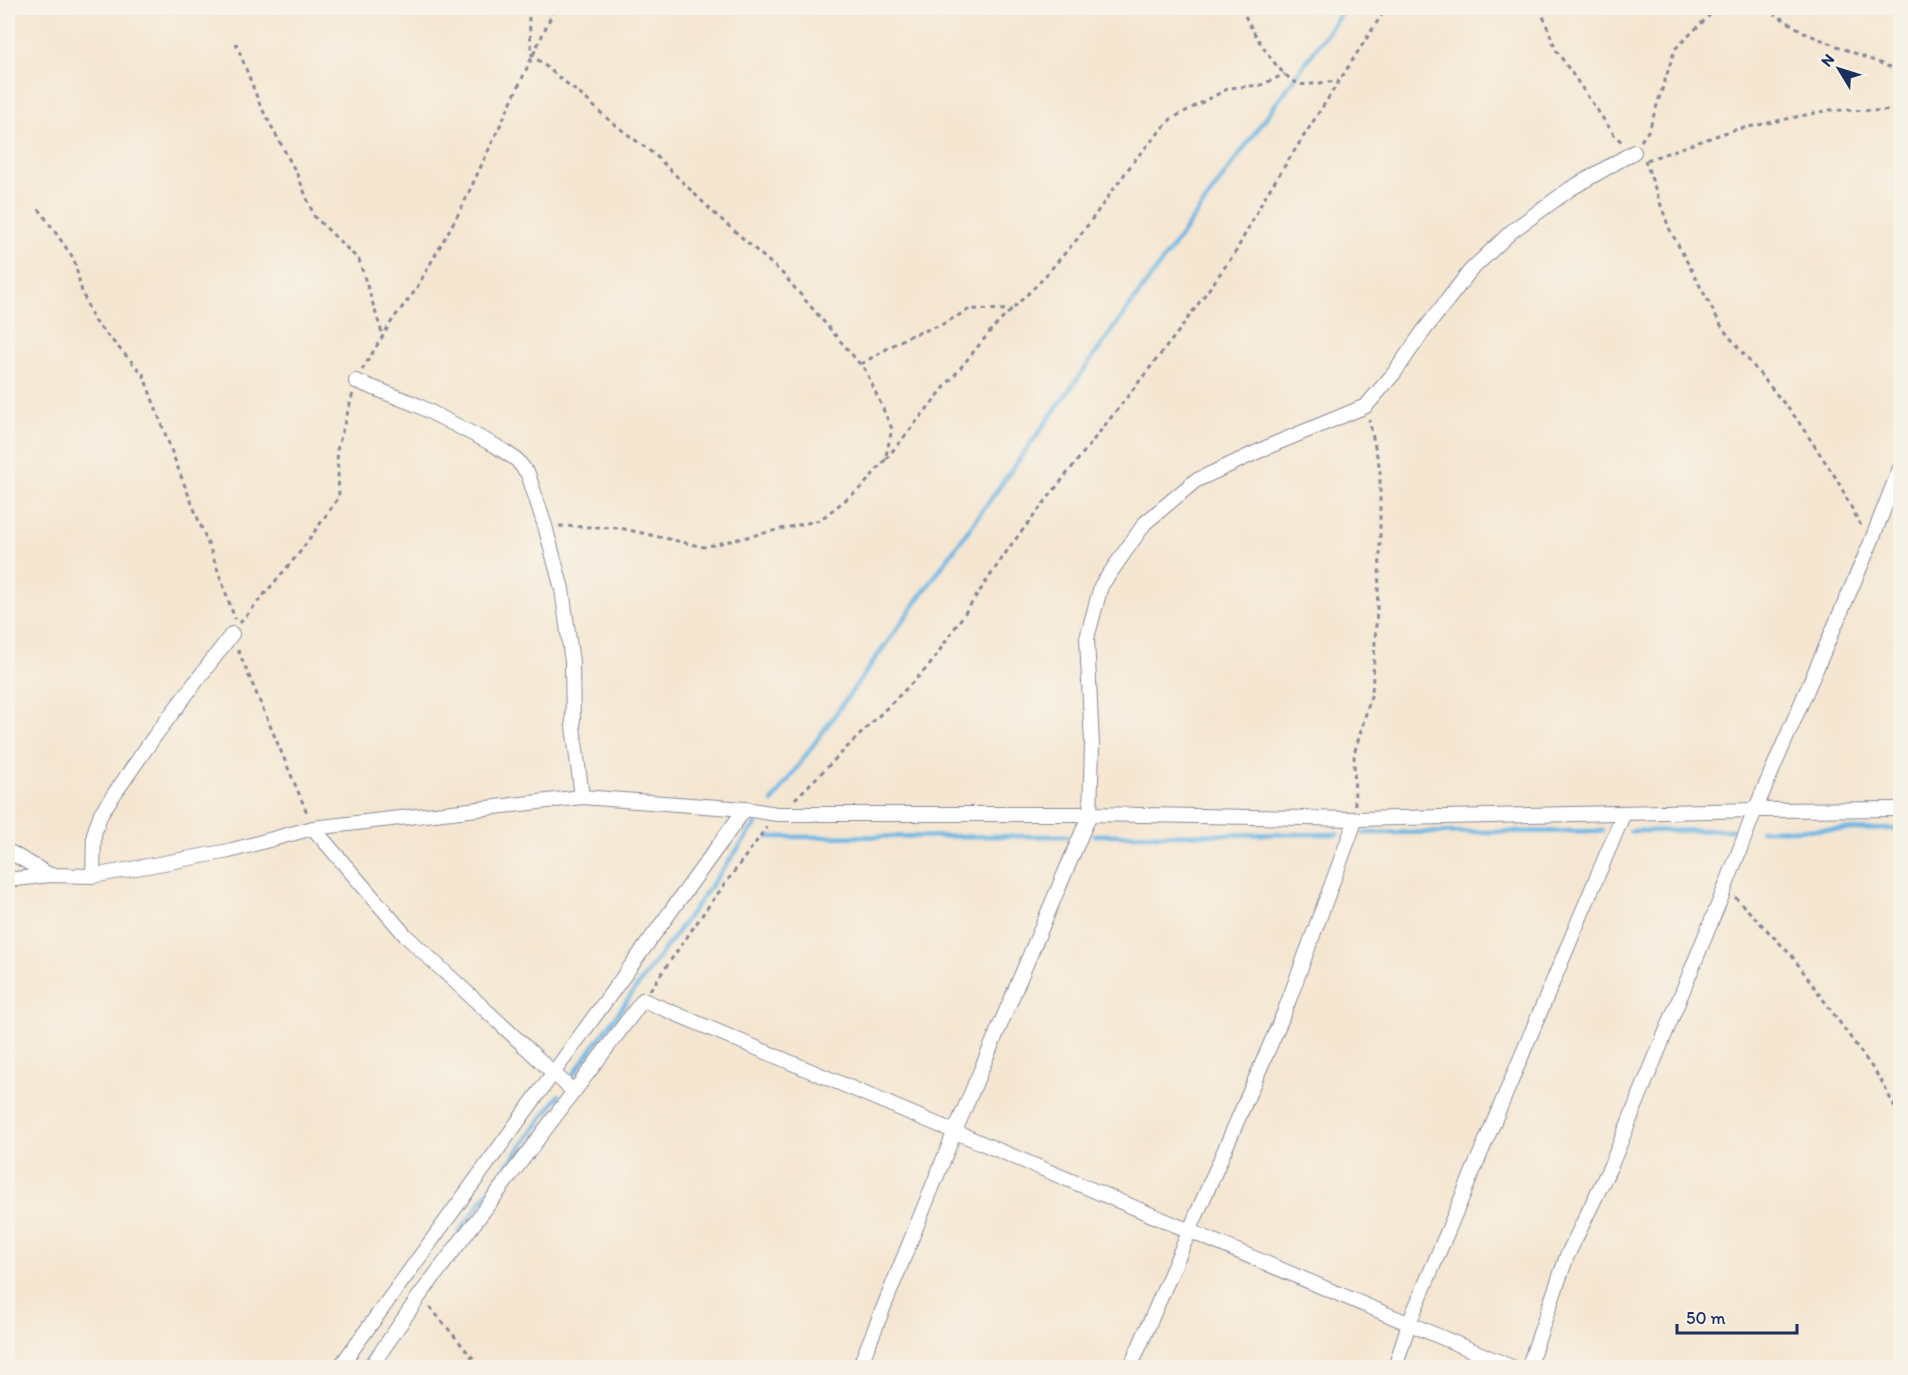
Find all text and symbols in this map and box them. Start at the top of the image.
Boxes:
north arrow [1809,39,1869,99]
text: N [1817,50,1838,70]
scale bar [1677,1297,1797,1335]
text: 50 m [1686,1307,1726,1329]

